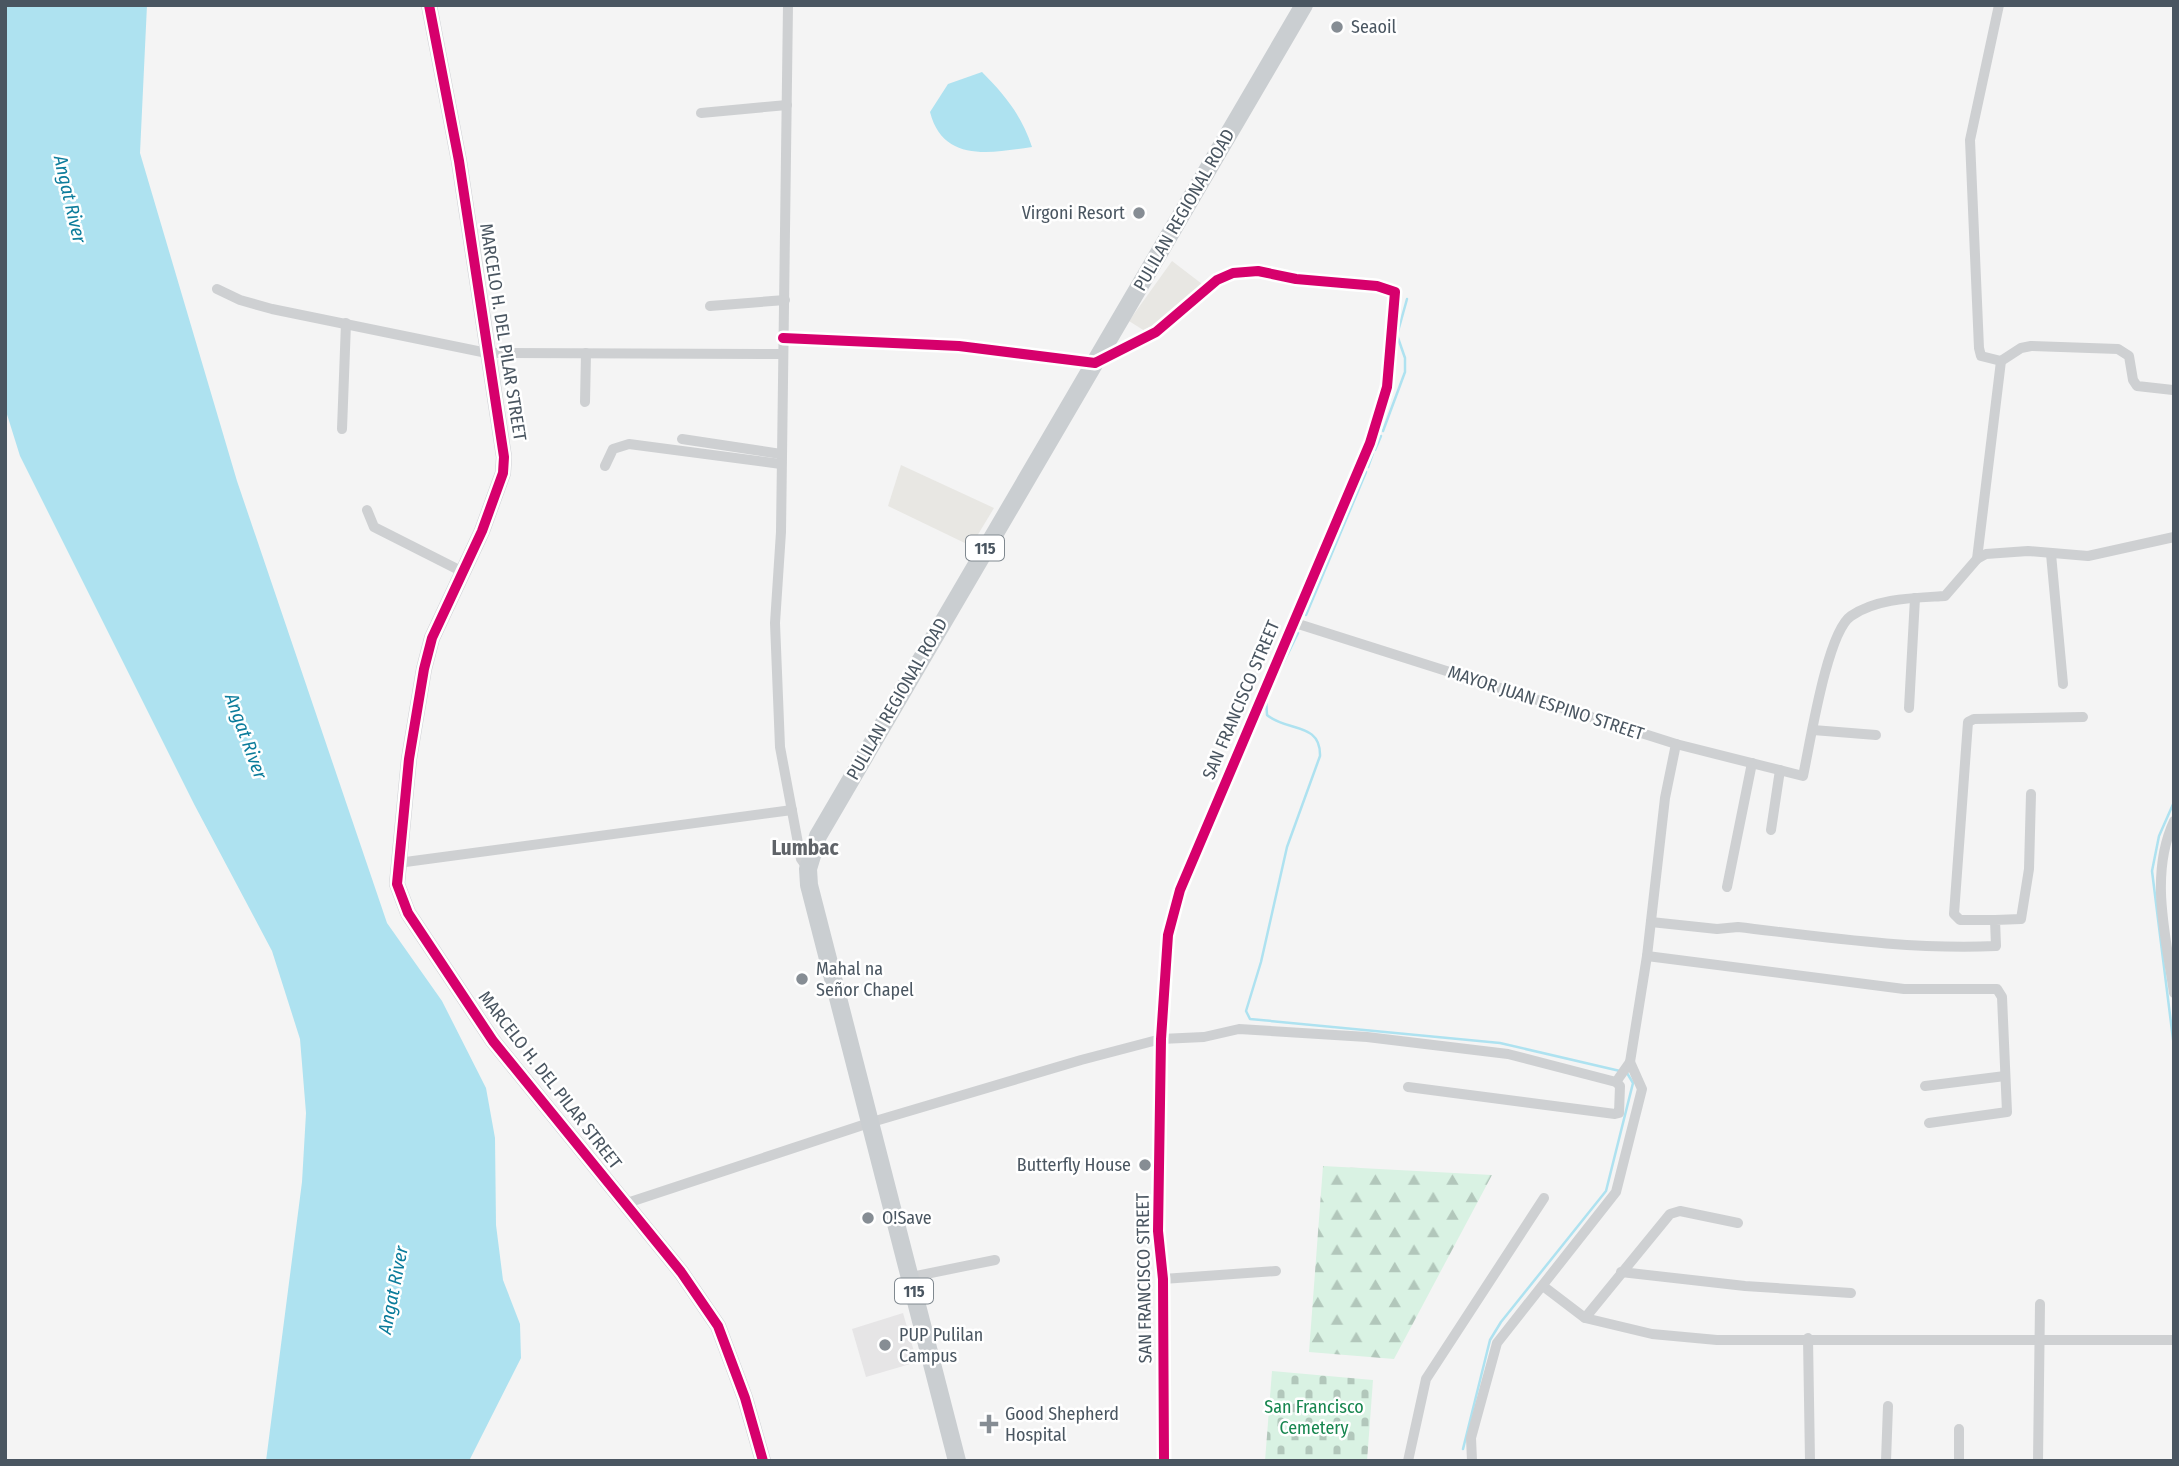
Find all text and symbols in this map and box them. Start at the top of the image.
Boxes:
place label: Seaoil [1351,16,1396,38]
marker: Seaoil [1329,19,1345,35]
street label: PULILAN REGIONAL ROAD [1129,125,1239,295]
water label: Angat River [49,152,92,246]
place label: Virgoni Resort [1022,202,1125,224]
marker: Virgoni Resort [1131,205,1147,221]
street label: MARCELO H. DEL PILAR STREET [475,222,531,443]
road number: 115 [966,536,1004,561]
street label: PULILAN REGIONAL ROAD [842,614,952,784]
street label: SAN FRANCISCO STREET [1198,617,1285,783]
street label: MAYOR JUAN ESPINO STREET [1445,661,1647,745]
water label: Angat River [220,689,273,783]
district label: Lumbac [771,835,839,861]
place label: Mahal na Señor Chapel [816,958,914,1001]
marker: Mahal na Señor Chapel [794,971,810,987]
street label: MARCELO H. DEL PILAR STREET [474,987,627,1174]
place label: Butterfly House [1017,1154,1131,1176]
marker: Butterfly House [1137,1157,1153,1173]
street label: SAN FRANCISCO STREET [1132,1192,1156,1363]
place label: O!Save [882,1207,932,1229]
marker: O!Save [860,1210,876,1226]
water label: Angat River [373,1243,413,1337]
road number: 115 [895,1278,933,1303]
place label: PUP Pulilan Campus [899,1324,983,1367]
marker: PUP Pulilan Campus [877,1337,893,1353]
park label: San Francisco Cemetery [1264,1396,1364,1439]
place label: Good Shepherd Hospital [1005,1403,1119,1446]
marker: Good Shepherd Hospital [979,1414,999,1434]

